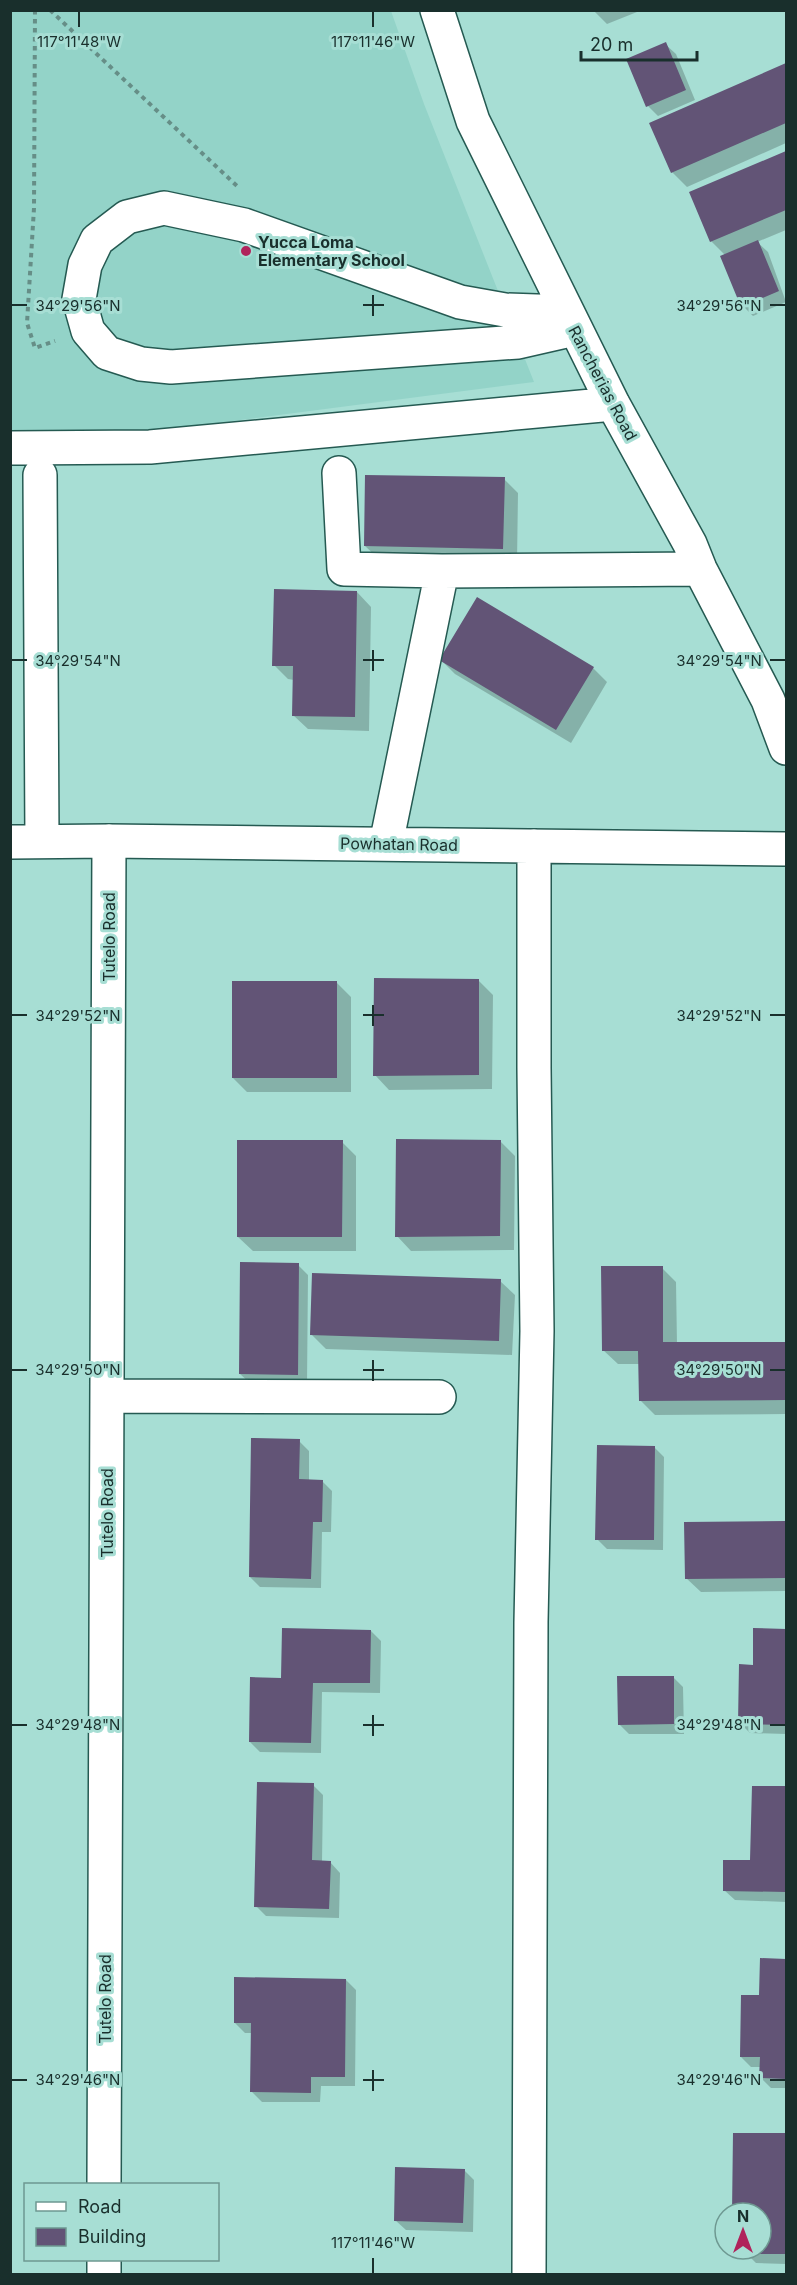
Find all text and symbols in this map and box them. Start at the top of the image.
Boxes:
scale bar [581,24,696,62]
text: 117°11'48"W [37,32,121,51]
text: 117°11'46"W [331,32,415,51]
text: 20 m [590,34,633,55]
place label: Yucca Loma Elementary School [258,232,405,270]
marker: Yucca Loma Elementary School [239,244,253,258]
text: 34°29'56"N [35,296,121,315]
text: 34°29'56"N [676,296,762,315]
street label: Rancherias Road [564,322,642,444]
text: 34°29'54"N [35,651,121,670]
text: 34°29'54"N [676,651,762,670]
street label: Powhatan Road [340,833,458,855]
street label: Tutelo Road [99,892,119,982]
text: 34°29'52"N [36,1006,121,1025]
text: 34°29'52"N [677,1006,762,1025]
text: 34°29'50"N [35,1360,121,1379]
text: 34°29'50"N [676,1360,762,1379]
street label: Tutelo Road [97,1468,117,1558]
text: 34°29'48"N [36,1715,120,1734]
text: 34°29'48"N [677,1715,761,1734]
street label: Tutelo Road [95,1954,115,2044]
text: 34°29'46"N [36,2070,120,2089]
text: 34°29'46"N [677,2070,761,2089]
legend [24,2183,219,2261]
text: Road [78,2196,121,2217]
north arrow [713,2201,773,2261]
text: N [737,2206,749,2226]
text: Building [78,2226,146,2247]
text: 117°11'46"W [331,2233,415,2252]

